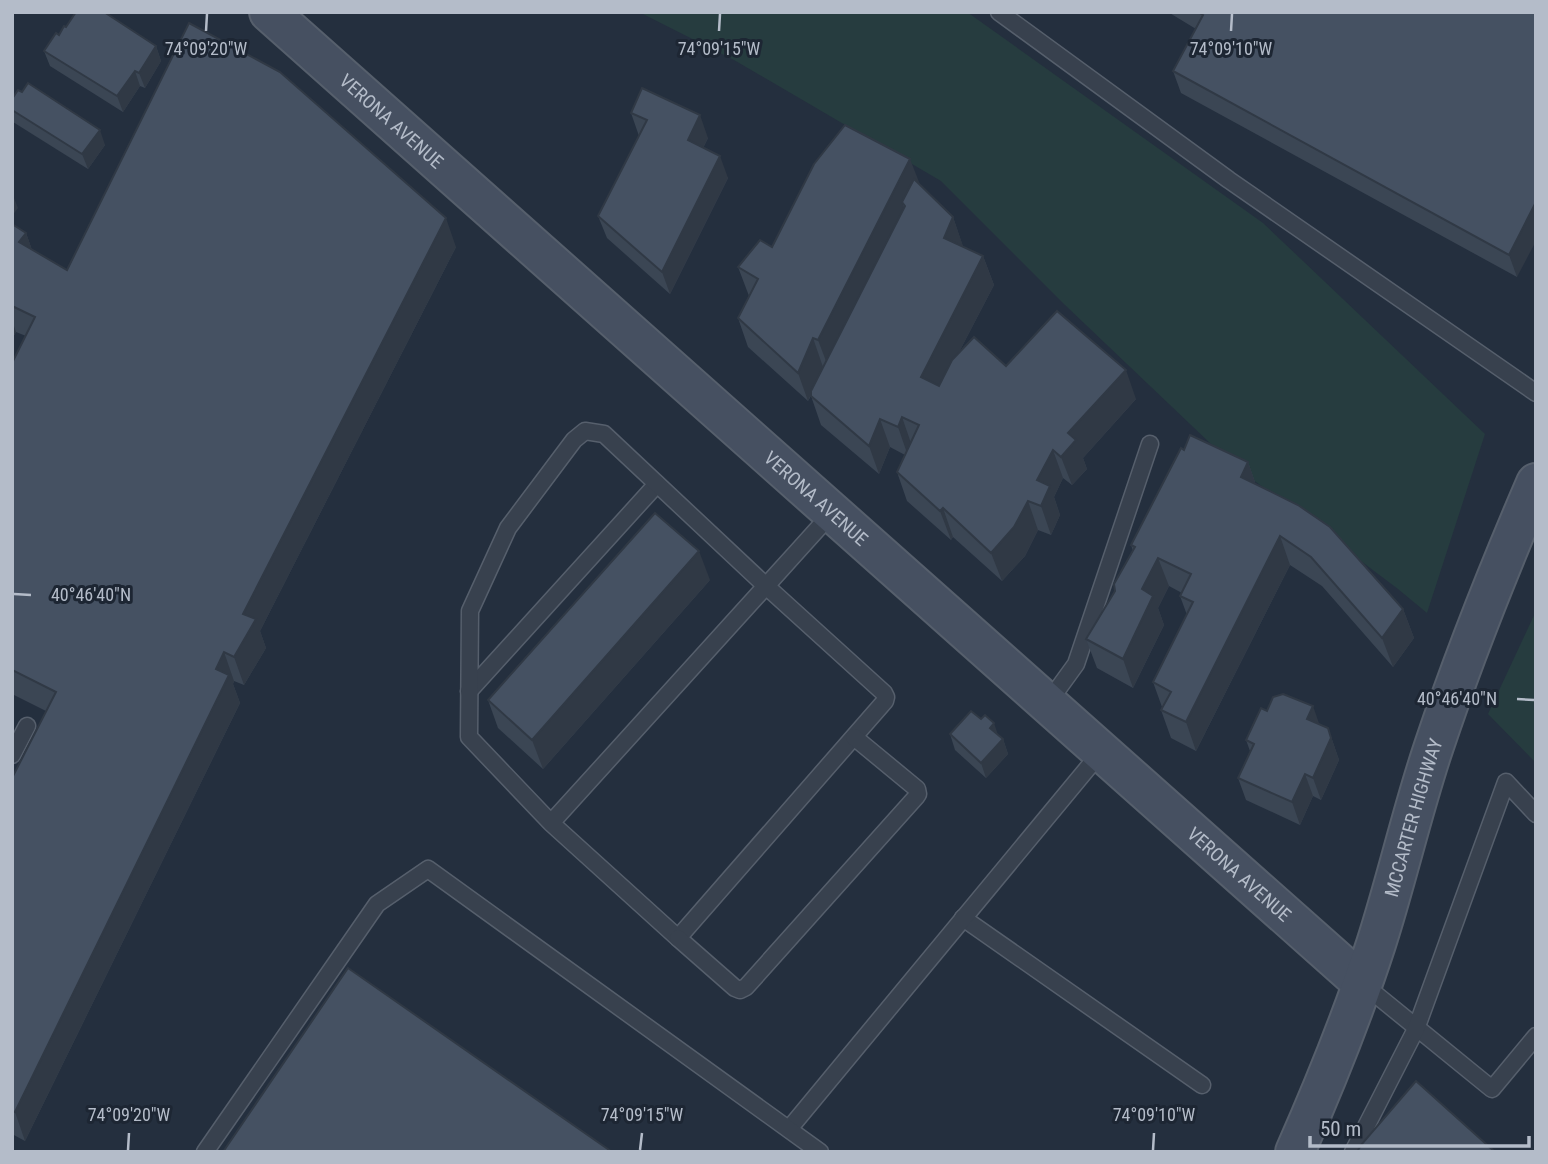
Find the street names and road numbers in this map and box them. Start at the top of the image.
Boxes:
street label: VERONA AVENUE [335,69,448,173]
street label: VERONA AVENUE [759,446,873,551]
street label: MCCARTER HIGHWAY [1380,736,1448,900]
street label: VERONA AVENUE [1182,822,1296,927]

